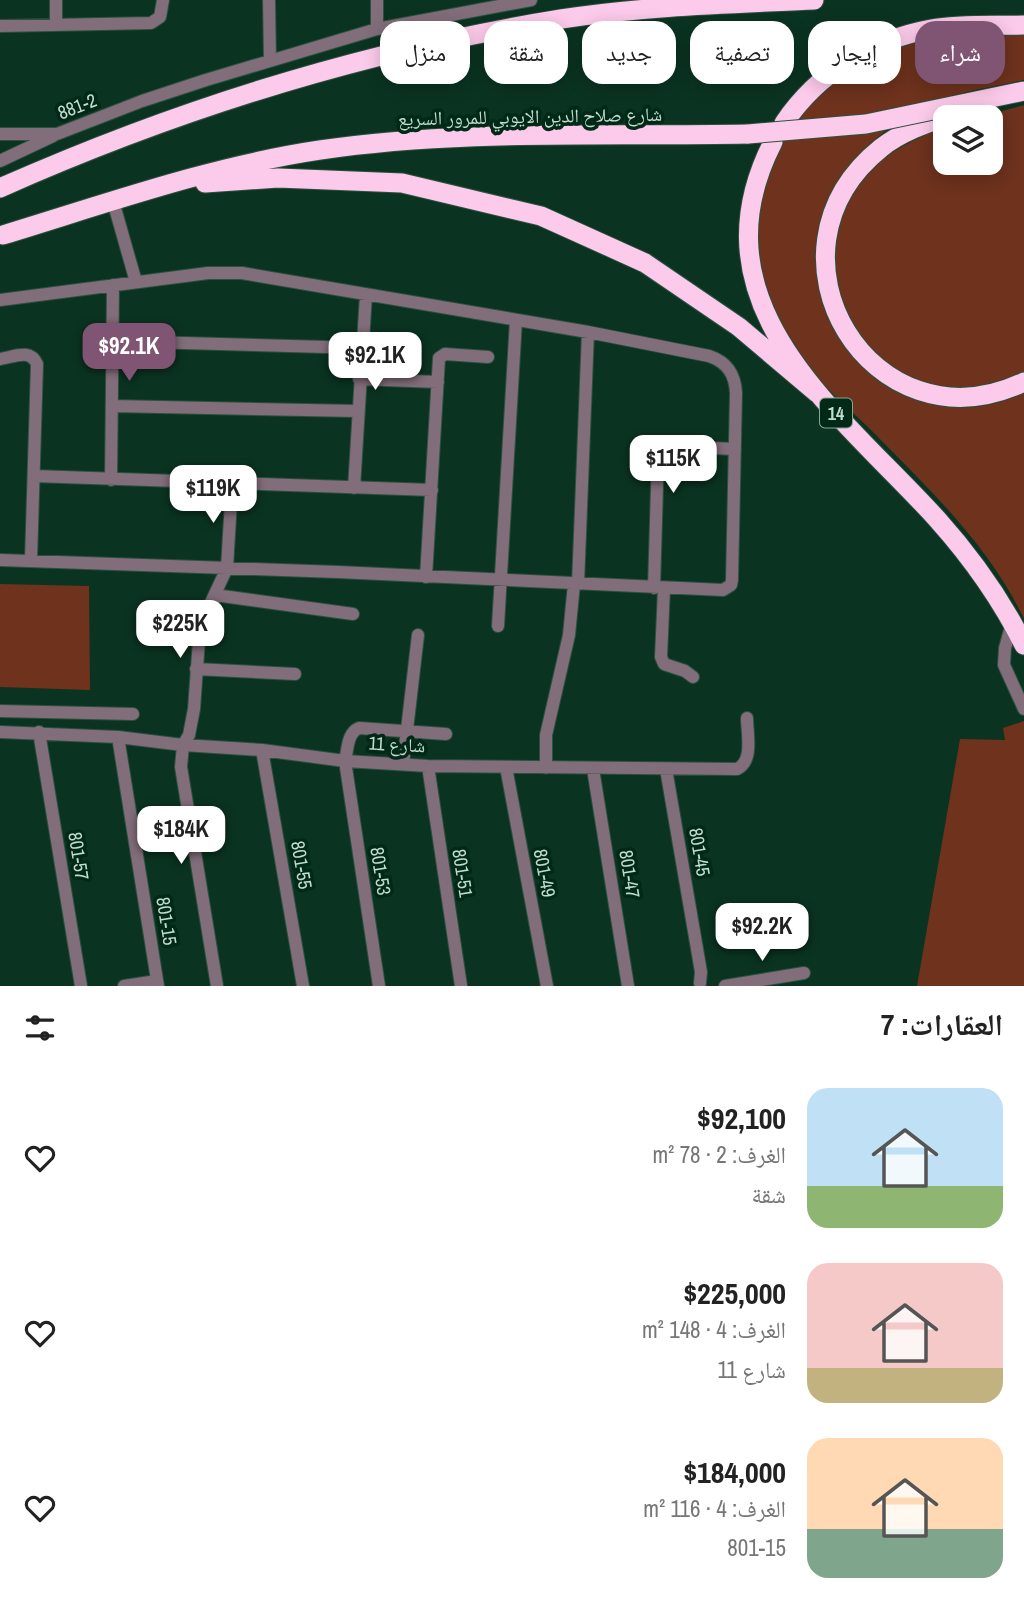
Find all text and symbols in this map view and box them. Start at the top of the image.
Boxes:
chip: منزل [380,21,470,84]
chip: شقة [484,21,568,84]
chip: جديد [582,21,676,84]
chip: تصفية [690,21,794,84]
chip: إيجار [808,21,901,84]
chip: شراء [915,21,1005,84]
street label: 881-2 [54,87,100,125]
street label: شارع صلاح الدين الايوبي للمرور السريع [398,101,662,134]
map controls [933,105,1003,175]
button: layers [933,105,1003,175]
pin: $92.1K [72,324,186,383]
text: $92.1K [99,330,159,361]
pin: $92.1K [318,332,432,392]
text: $92.1K [345,339,405,370]
road number: 14 [820,398,852,428]
pin: $115K [624,435,722,495]
text: $115K [646,442,700,473]
pin: $119K [164,466,262,525]
text: $119K [186,472,240,503]
pin: $225K [131,600,229,660]
text: $225K [152,607,208,638]
street label: شارع 11 [368,730,426,758]
pin: $184K [132,806,230,866]
text: $184K [153,813,209,844]
street label: 801-45 [683,826,717,878]
street label: 801-57 [62,830,96,882]
street label: 801-55 [285,839,319,891]
street label: 801-53 [364,845,398,897]
street label: 801-51 [446,847,480,899]
street label: 801-49 [528,847,562,899]
street label: 801-47 [613,848,647,900]
street label: 801-15 [150,895,184,947]
pin: $92.2K [705,904,819,963]
text: $92.2K [732,910,792,941]
text: العقارات: 7 [881,1004,1003,1044]
icon: filters [21,1009,59,1047]
text: $92,100 [697,1098,786,1138]
icon: home [863,1116,947,1200]
icon: heart [21,1139,59,1177]
text: الغرف: 2 · 78 m² [652,1139,786,1170]
text: شقة [752,1179,786,1210]
text: $225,000 [683,1273,786,1313]
icon: home [863,1291,947,1375]
icon: heart [21,1314,59,1352]
text: الغرف: 4 · 148 m² [642,1314,786,1345]
text: شارع 11 [717,1354,786,1385]
text: $184,000 [683,1452,786,1492]
icon: home [863,1466,947,1550]
icon: heart [21,1489,59,1527]
text: الغرف: 4 · 116 m² [643,1493,786,1524]
text: 801-15 [727,1532,786,1563]

